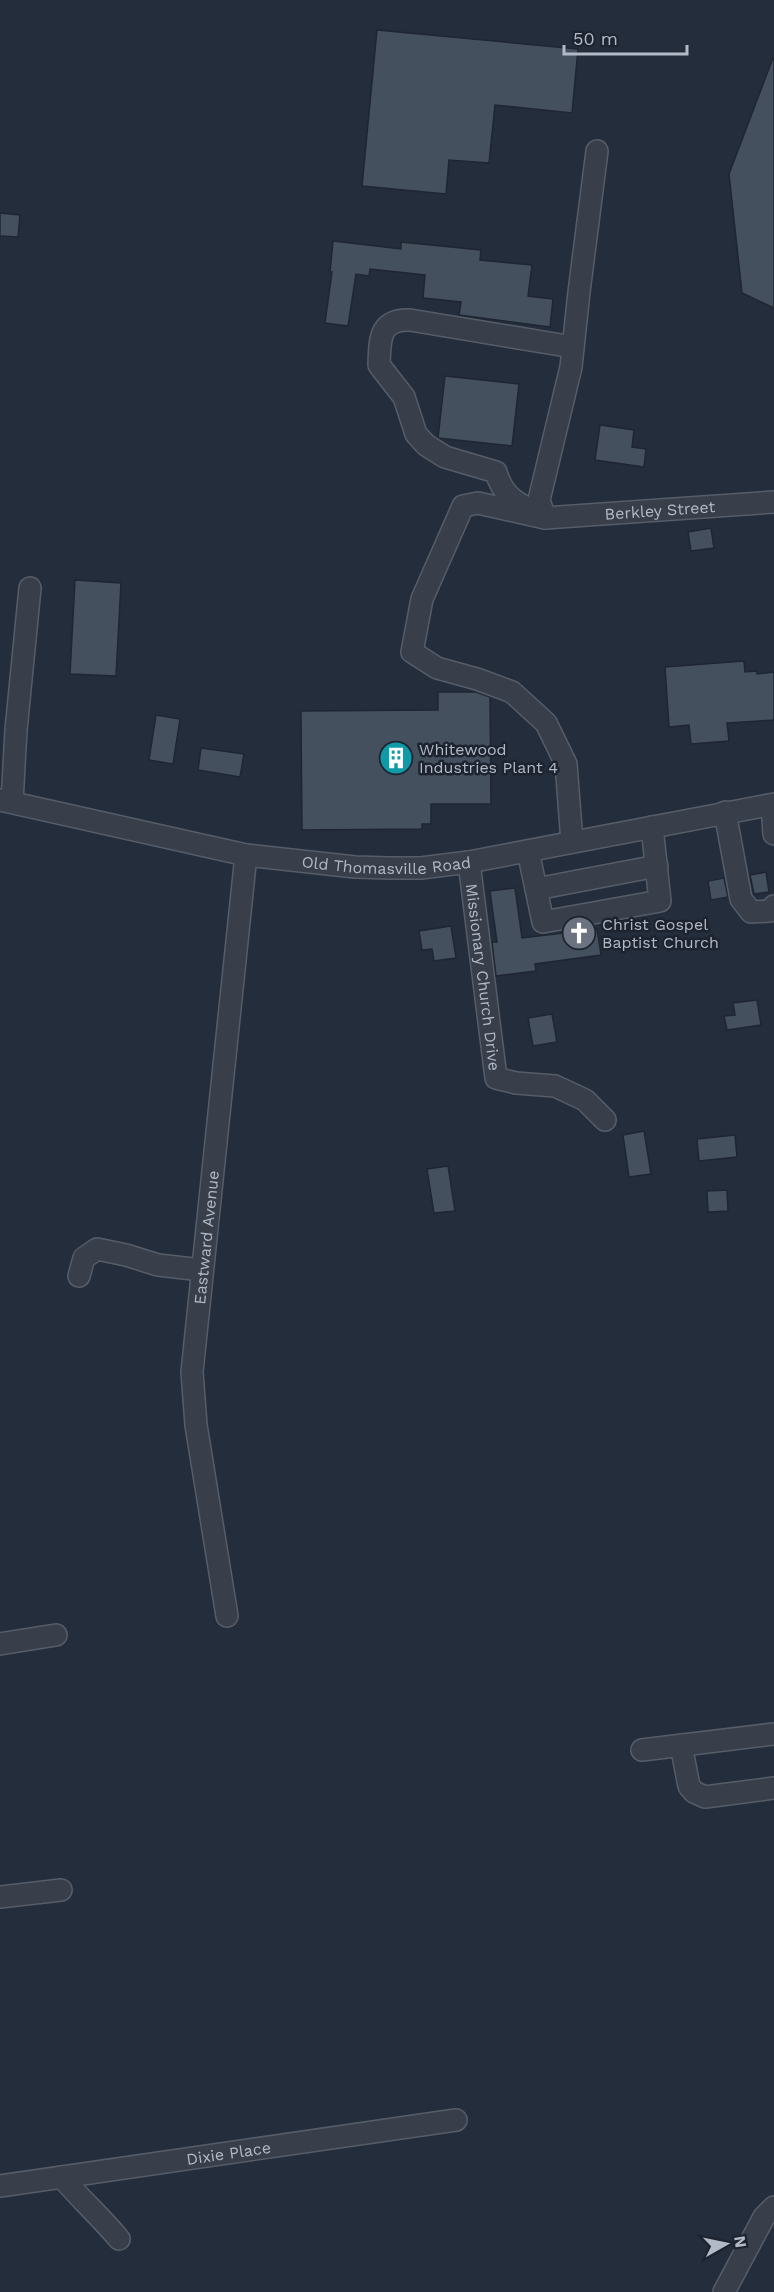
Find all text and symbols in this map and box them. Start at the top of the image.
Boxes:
scale bar [564,18,687,56]
text: 50 m [573,28,618,49]
street label: Berkley Street [604,497,716,524]
building icon: Whitewood Industries Plant 4 [378,740,414,776]
place label: Whitewood Industries Plant 4 [419,740,558,777]
street label: Old Thomasville Road [301,852,472,878]
street label: Missionary Church Drive [462,882,504,1072]
church icon: Christ Gospel Baptist Church [561,915,597,951]
place label: Christ Gospel Baptist Church [602,915,719,952]
street label: Eastward Avenue [190,1170,223,1305]
street label: Dixie Place [185,2138,272,2169]
north arrow [696,2214,756,2274]
text: N [730,2234,751,2249]

